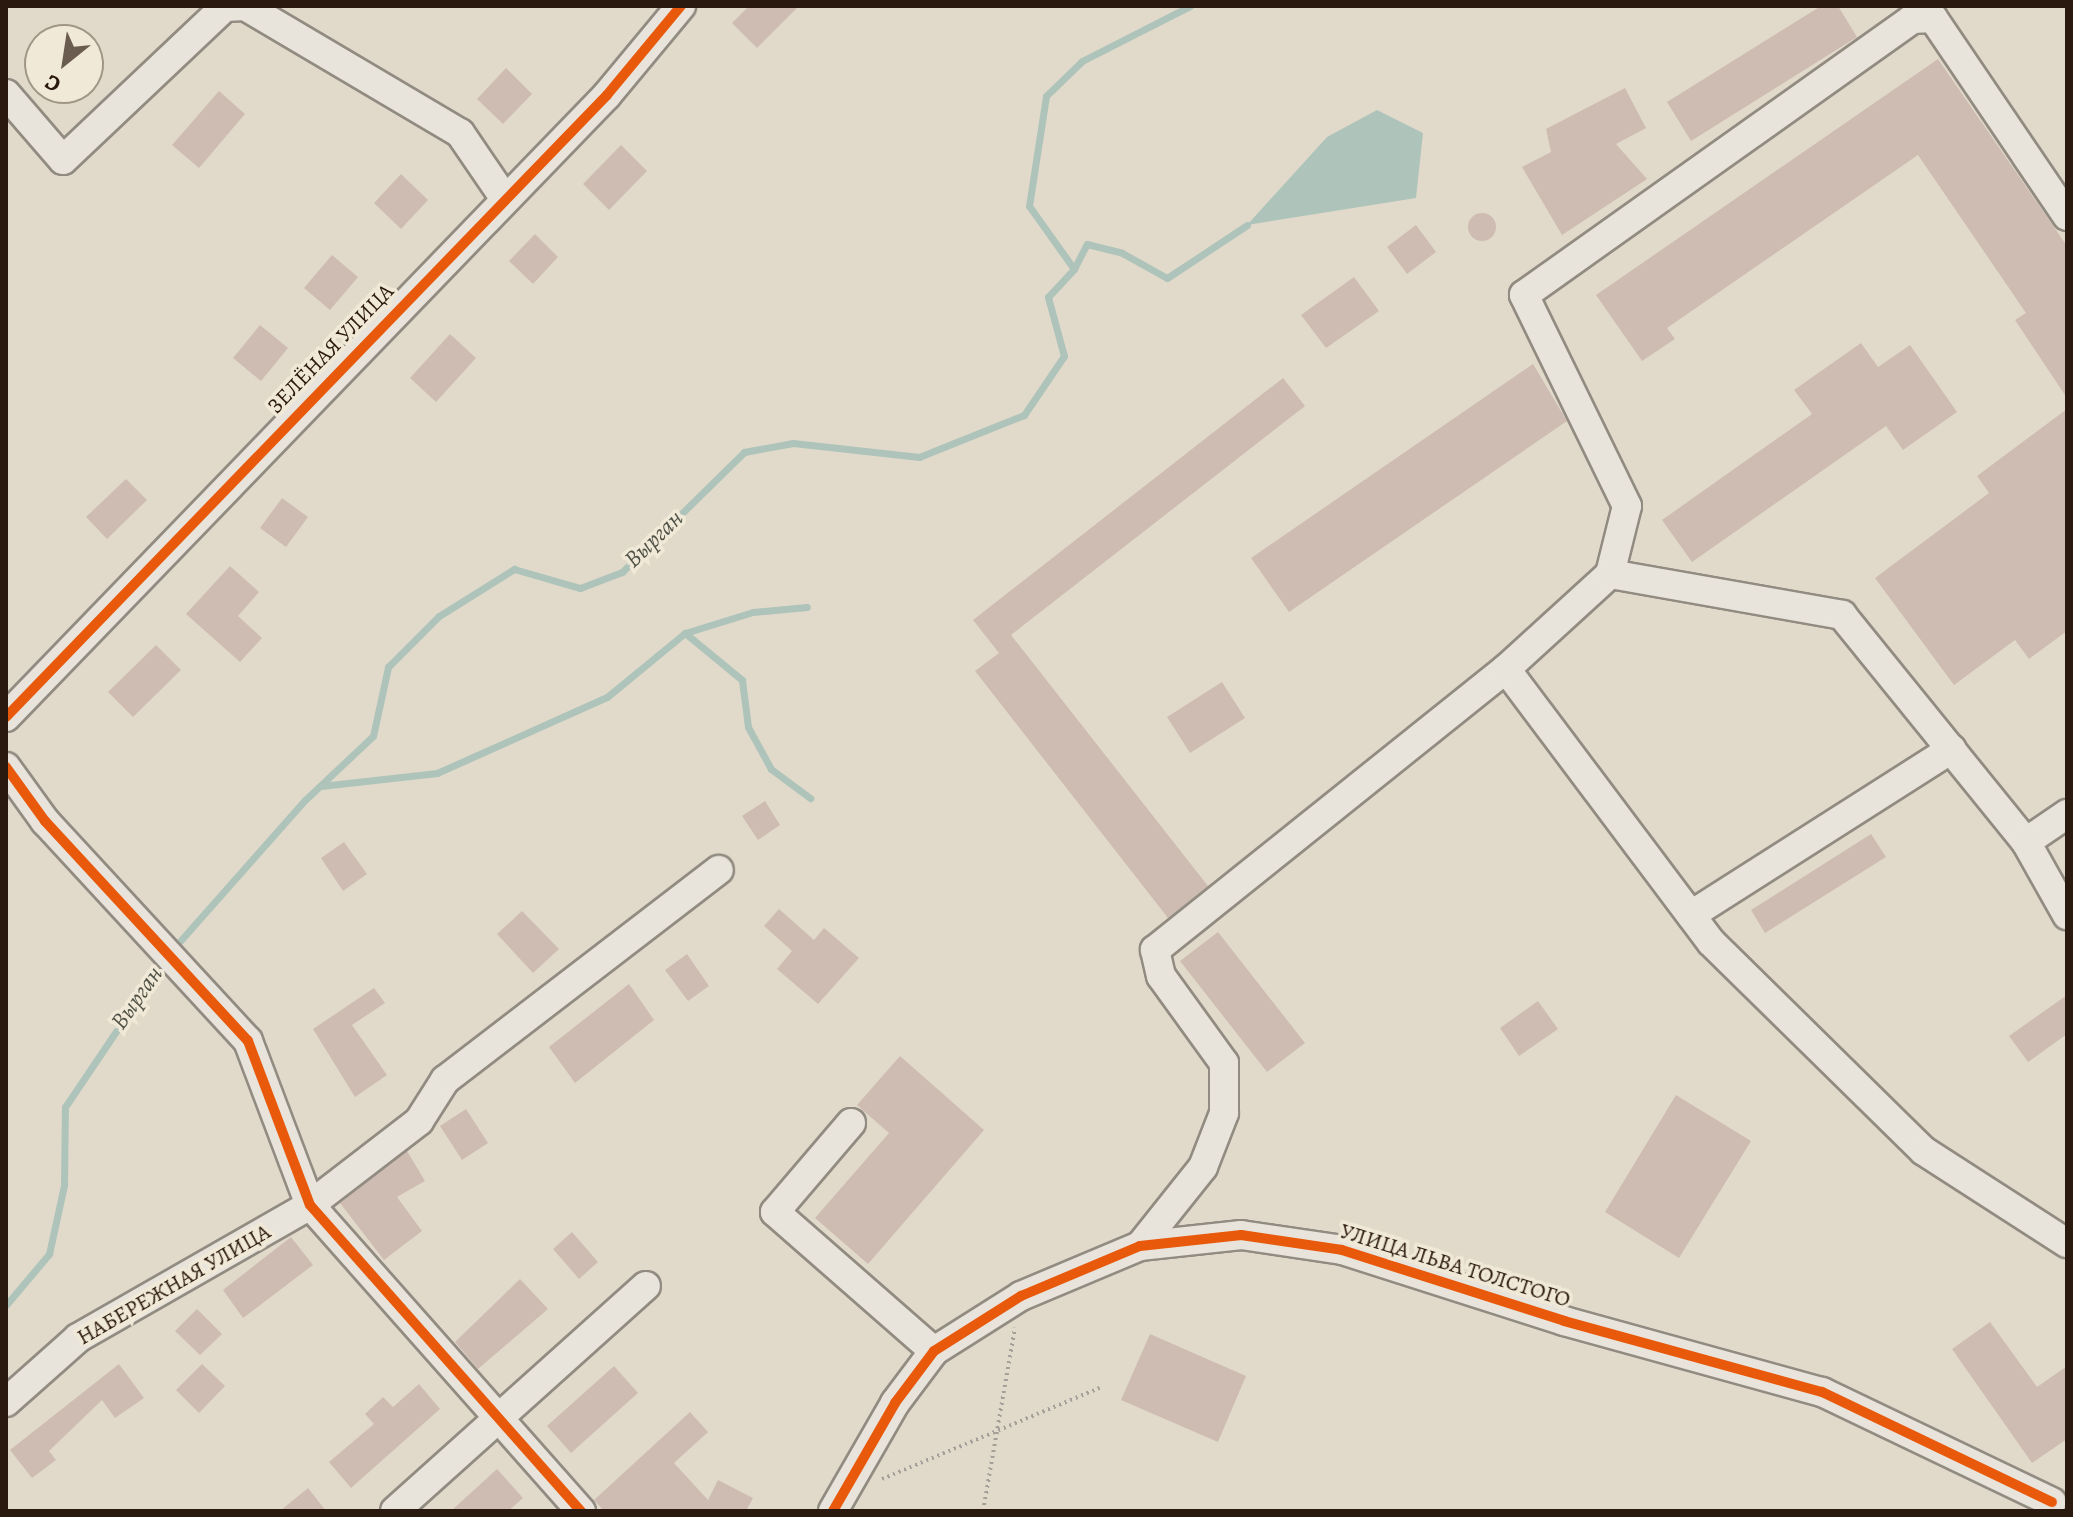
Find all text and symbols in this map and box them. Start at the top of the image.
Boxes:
north arrow [24,24,104,104]
text: С [40,67,66,99]
street label: ЗЕЛЁНАЯ УЛИЦА [262,279,400,419]
water label: Вырган [619,504,689,574]
water label: Вырган [105,961,169,1035]
street label: УЛИЦА ЛЬВА ТОЛСТОГО [1337,1218,1573,1314]
street label: НАБЕРЕЖНАЯ УЛИЦА [73,1219,275,1351]

